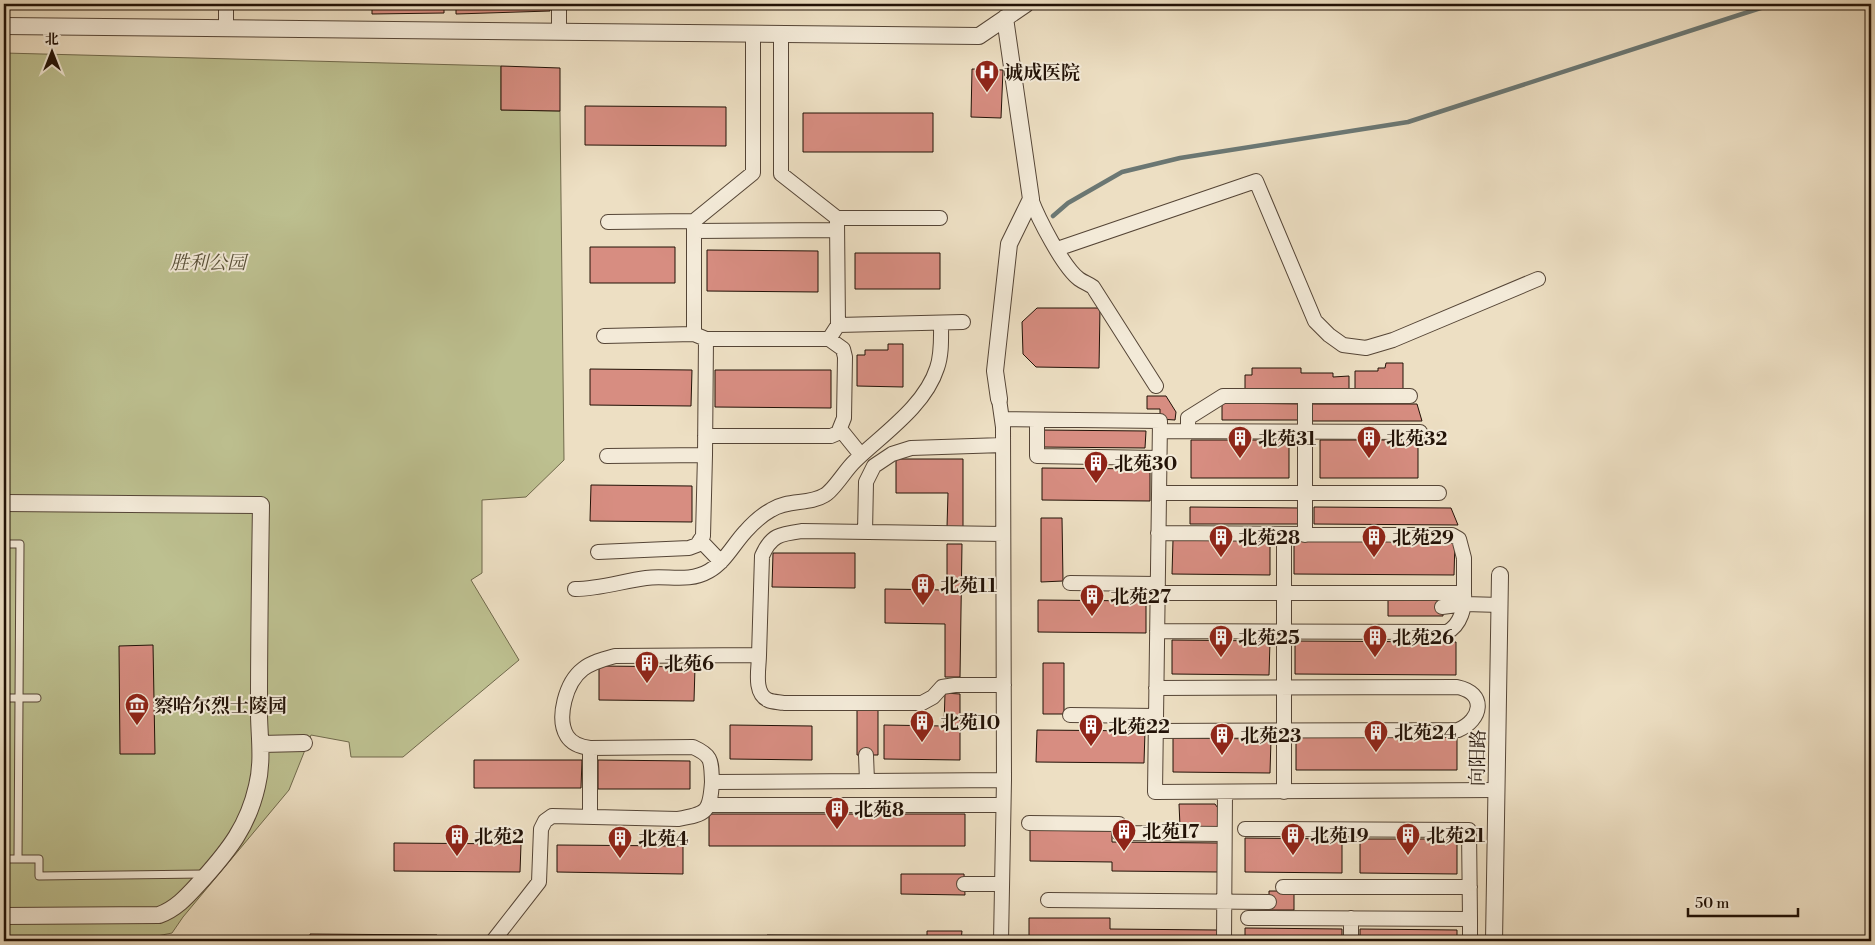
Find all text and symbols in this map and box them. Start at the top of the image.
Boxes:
north arrow [28,28,78,78]
text: 北 [45,31,59,49]
hospital icon: 诚成医院 [974,59,1000,93]
place label: 诚成医院 [1004,61,1080,85]
park label: 胜利公园 [170,251,249,275]
building icon: 北苑31 [1227,425,1253,459]
building icon: 北苑32 [1356,425,1382,459]
place label: 北苑31 [1258,427,1316,451]
place label: 北苑32 [1386,427,1447,451]
building icon: 北苑30 [1083,450,1109,484]
place label: 北苑30 [1114,452,1177,476]
building icon: 北苑28 [1208,524,1234,558]
building icon: 北苑29 [1361,524,1387,558]
place label: 北苑28 [1238,526,1300,550]
place label: 北苑29 [1392,526,1454,550]
building icon: 北苑11 [910,572,936,606]
place label: 北苑11 [940,574,997,598]
building icon: 北苑27 [1079,583,1105,617]
place label: 北苑27 [1110,585,1171,609]
building icon: 北苑25 [1208,624,1234,658]
building icon: 北苑26 [1362,624,1388,658]
place label: 北苑25 [1238,626,1300,650]
place label: 北苑26 [1392,626,1454,650]
building icon: 北苑6 [634,650,660,684]
place label: 北苑6 [664,652,714,676]
museum icon: 察哈尔烈士陵园 [124,692,150,726]
place label: 察哈尔烈士陵园 [154,694,287,718]
building icon: 北苑10 [909,709,935,743]
place label: 北苑10 [940,711,1000,735]
building icon: 北苑22 [1078,713,1104,747]
place label: 北苑22 [1108,715,1170,739]
building icon: 北苑24 [1363,719,1389,753]
place label: 北苑24 [1394,721,1457,745]
building icon: 北苑23 [1209,722,1235,756]
place label: 北苑23 [1240,724,1301,748]
street label: 向阳路 [1466,729,1490,787]
building icon: 北苑8 [824,796,850,830]
place label: 北苑8 [854,798,904,822]
building icon: 北苑17 [1111,818,1137,852]
place label: 北苑17 [1142,820,1199,844]
building icon: 北苑19 [1280,822,1306,856]
building icon: 北苑21 [1395,822,1421,856]
building icon: 北苑2 [444,823,470,857]
place label: 北苑19 [1310,824,1369,848]
place label: 北苑21 [1426,824,1485,848]
place label: 北苑2 [474,825,524,849]
building icon: 北苑4 [607,825,633,859]
place label: 北苑4 [638,827,689,851]
scale bar [1688,885,1798,917]
text: 50 m [1695,894,1729,913]

